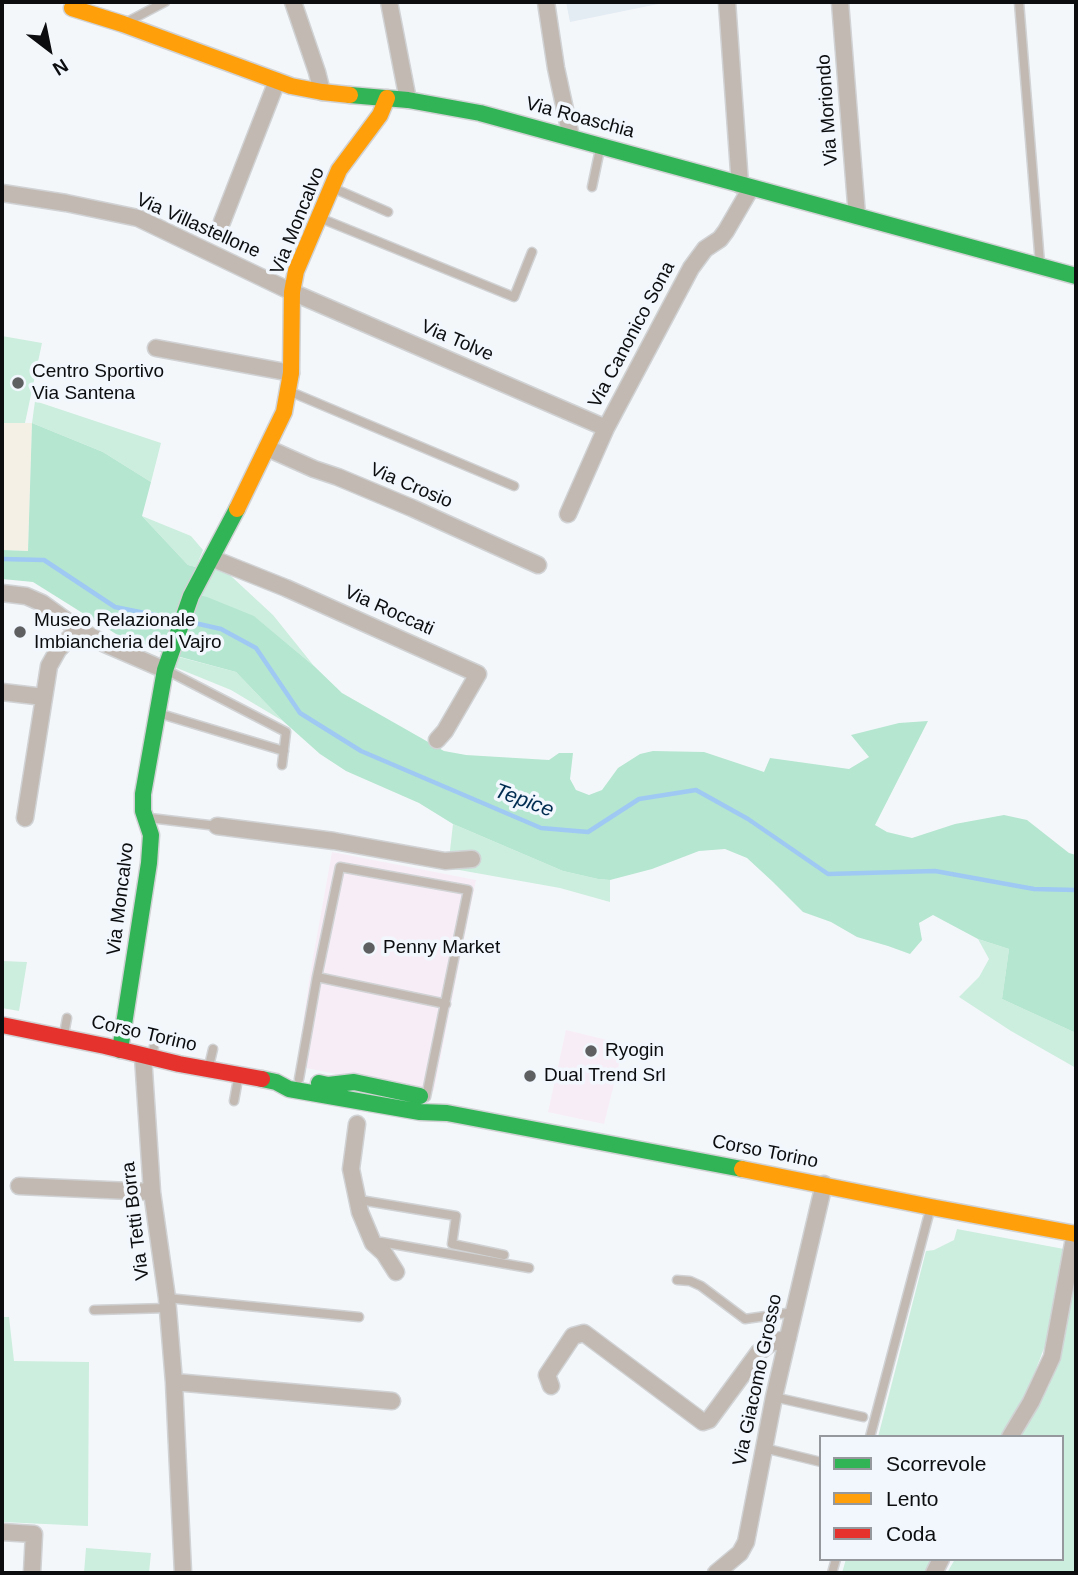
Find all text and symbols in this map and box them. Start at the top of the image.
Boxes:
north arrow [14,14,84,84]
street label: Via Moriondo [813,54,843,166]
text: N [49,55,72,80]
street label: Via Roaschia [523,93,637,143]
street label: Via Moncalvo [266,164,330,278]
street label: Via Villastellone [132,188,264,264]
street label: Via Canonico Sona [584,258,680,412]
street label: Via Tolve [417,316,497,366]
place label: Centro Sportivo Via Santena [32,361,164,405]
marker: Centro Sportivo Via Santena [10,375,26,391]
street label: Via Crosio [366,458,456,514]
street label: Via Roccati [341,581,437,641]
place label: Museo Relazionale Imbiancheria del Vajro [34,610,222,654]
marker: Museo Relazionale Imbiancheria del Vajro [12,624,28,640]
water label: Tepice [491,779,557,823]
street label: Via Moncalvo [103,841,139,957]
place label: Penny Market [383,937,500,959]
marker: Penny Market [361,940,377,956]
street label: Corso Torino [89,1011,199,1057]
place label: Ryogin [605,1040,664,1062]
marker: Ryogin [583,1043,599,1059]
place label: Dual Trend Srl [544,1065,666,1087]
marker: Dual Trend Srl [522,1068,538,1084]
street label: Corso Torino [710,1131,820,1173]
street label: Via Tetti Borra [117,1161,155,1281]
street label: Via Giacomo Grosso [729,1292,787,1468]
legend [819,1435,1064,1561]
text: Scorrevole [886,1452,986,1475]
text: Lento [886,1487,939,1510]
text: Coda [886,1522,936,1545]

